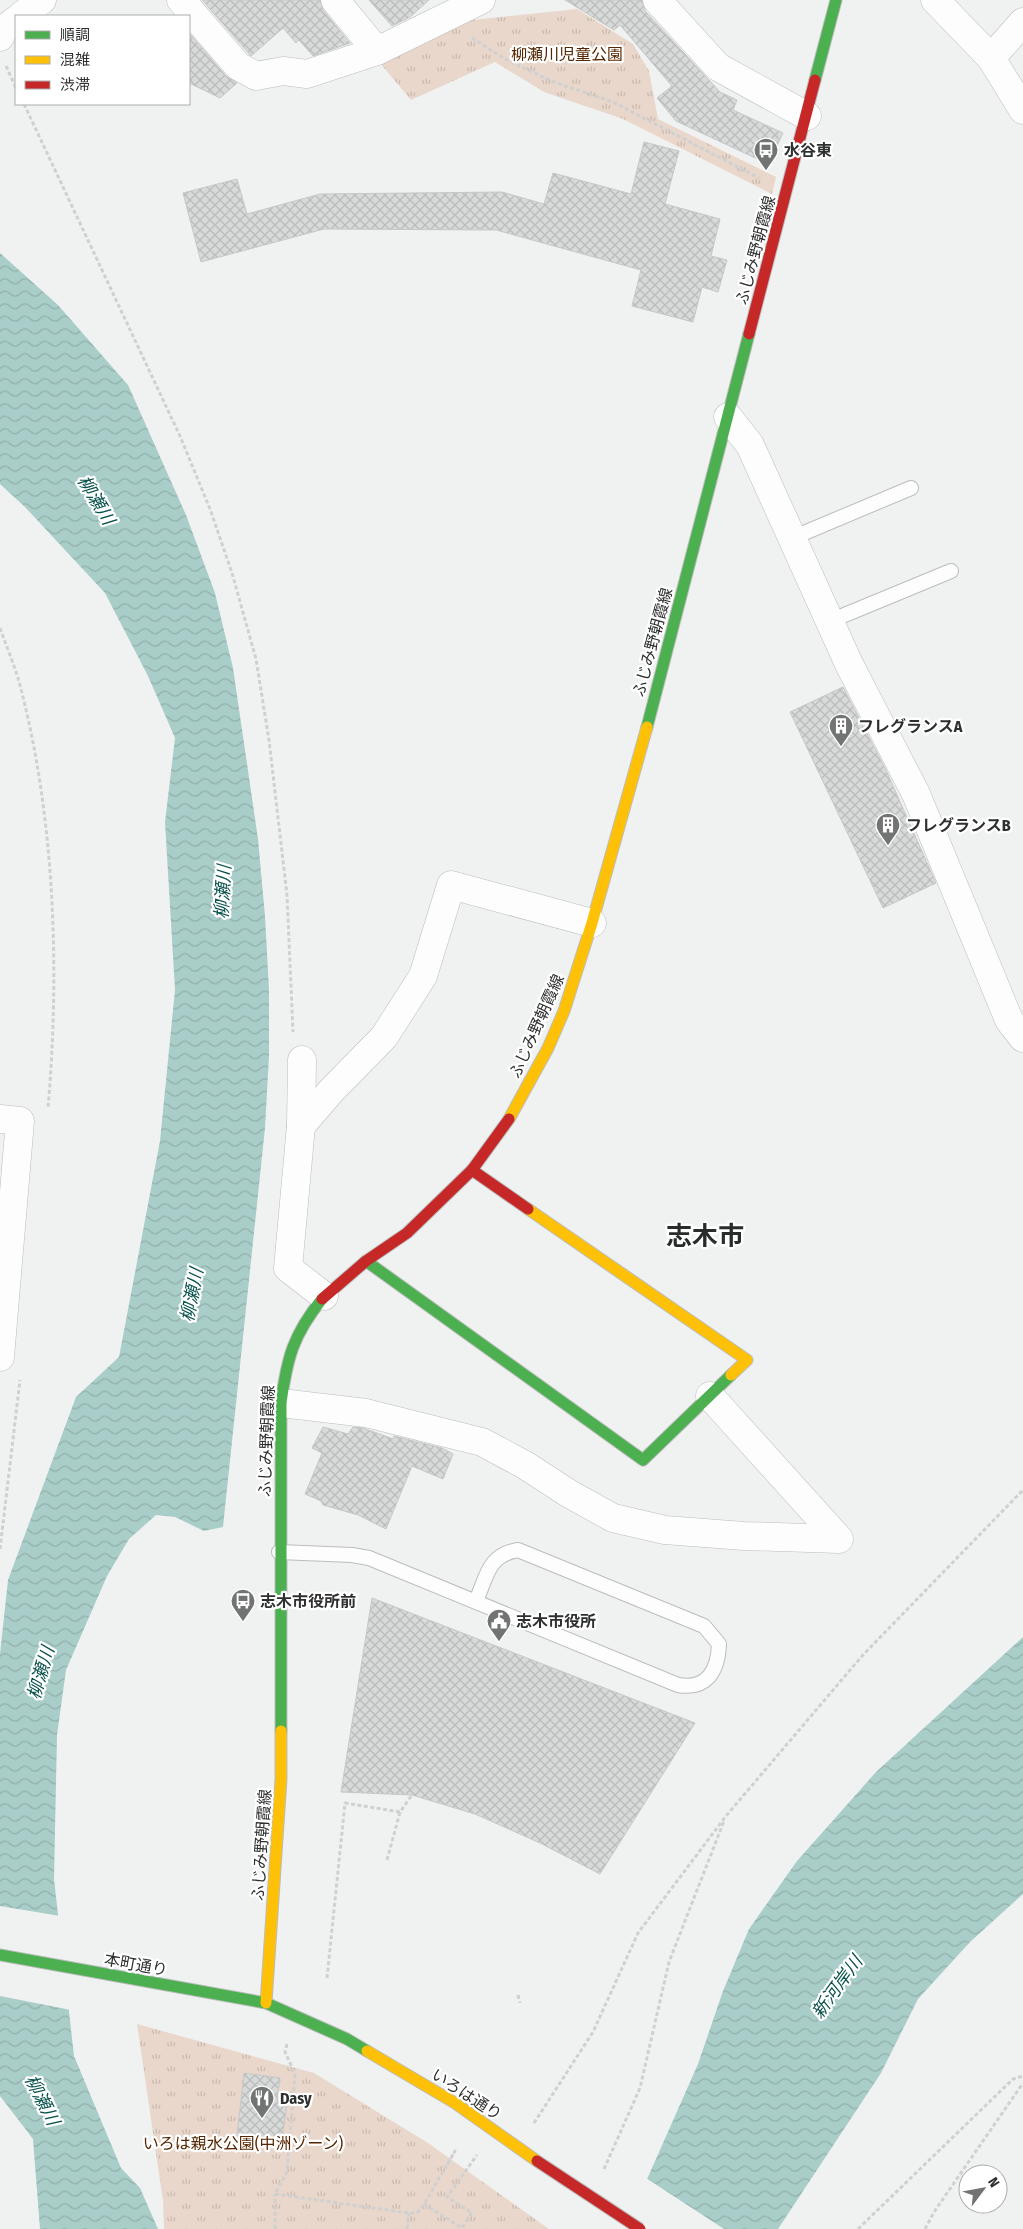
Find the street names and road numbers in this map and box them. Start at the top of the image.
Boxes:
street label: ふじみ野朝霞線 [732,194,779,307]
street label: ふじみ野朝霞線 [629,586,676,699]
street label: ふじみ野朝霞線 [505,971,568,1081]
street label: ふじみ野朝霞線 [255,1385,278,1497]
street label: ふじみ野朝霞線 [248,1789,275,1902]
street label: 本町通り [103,1950,169,1979]
street label: いろは通り [428,2065,505,2124]

